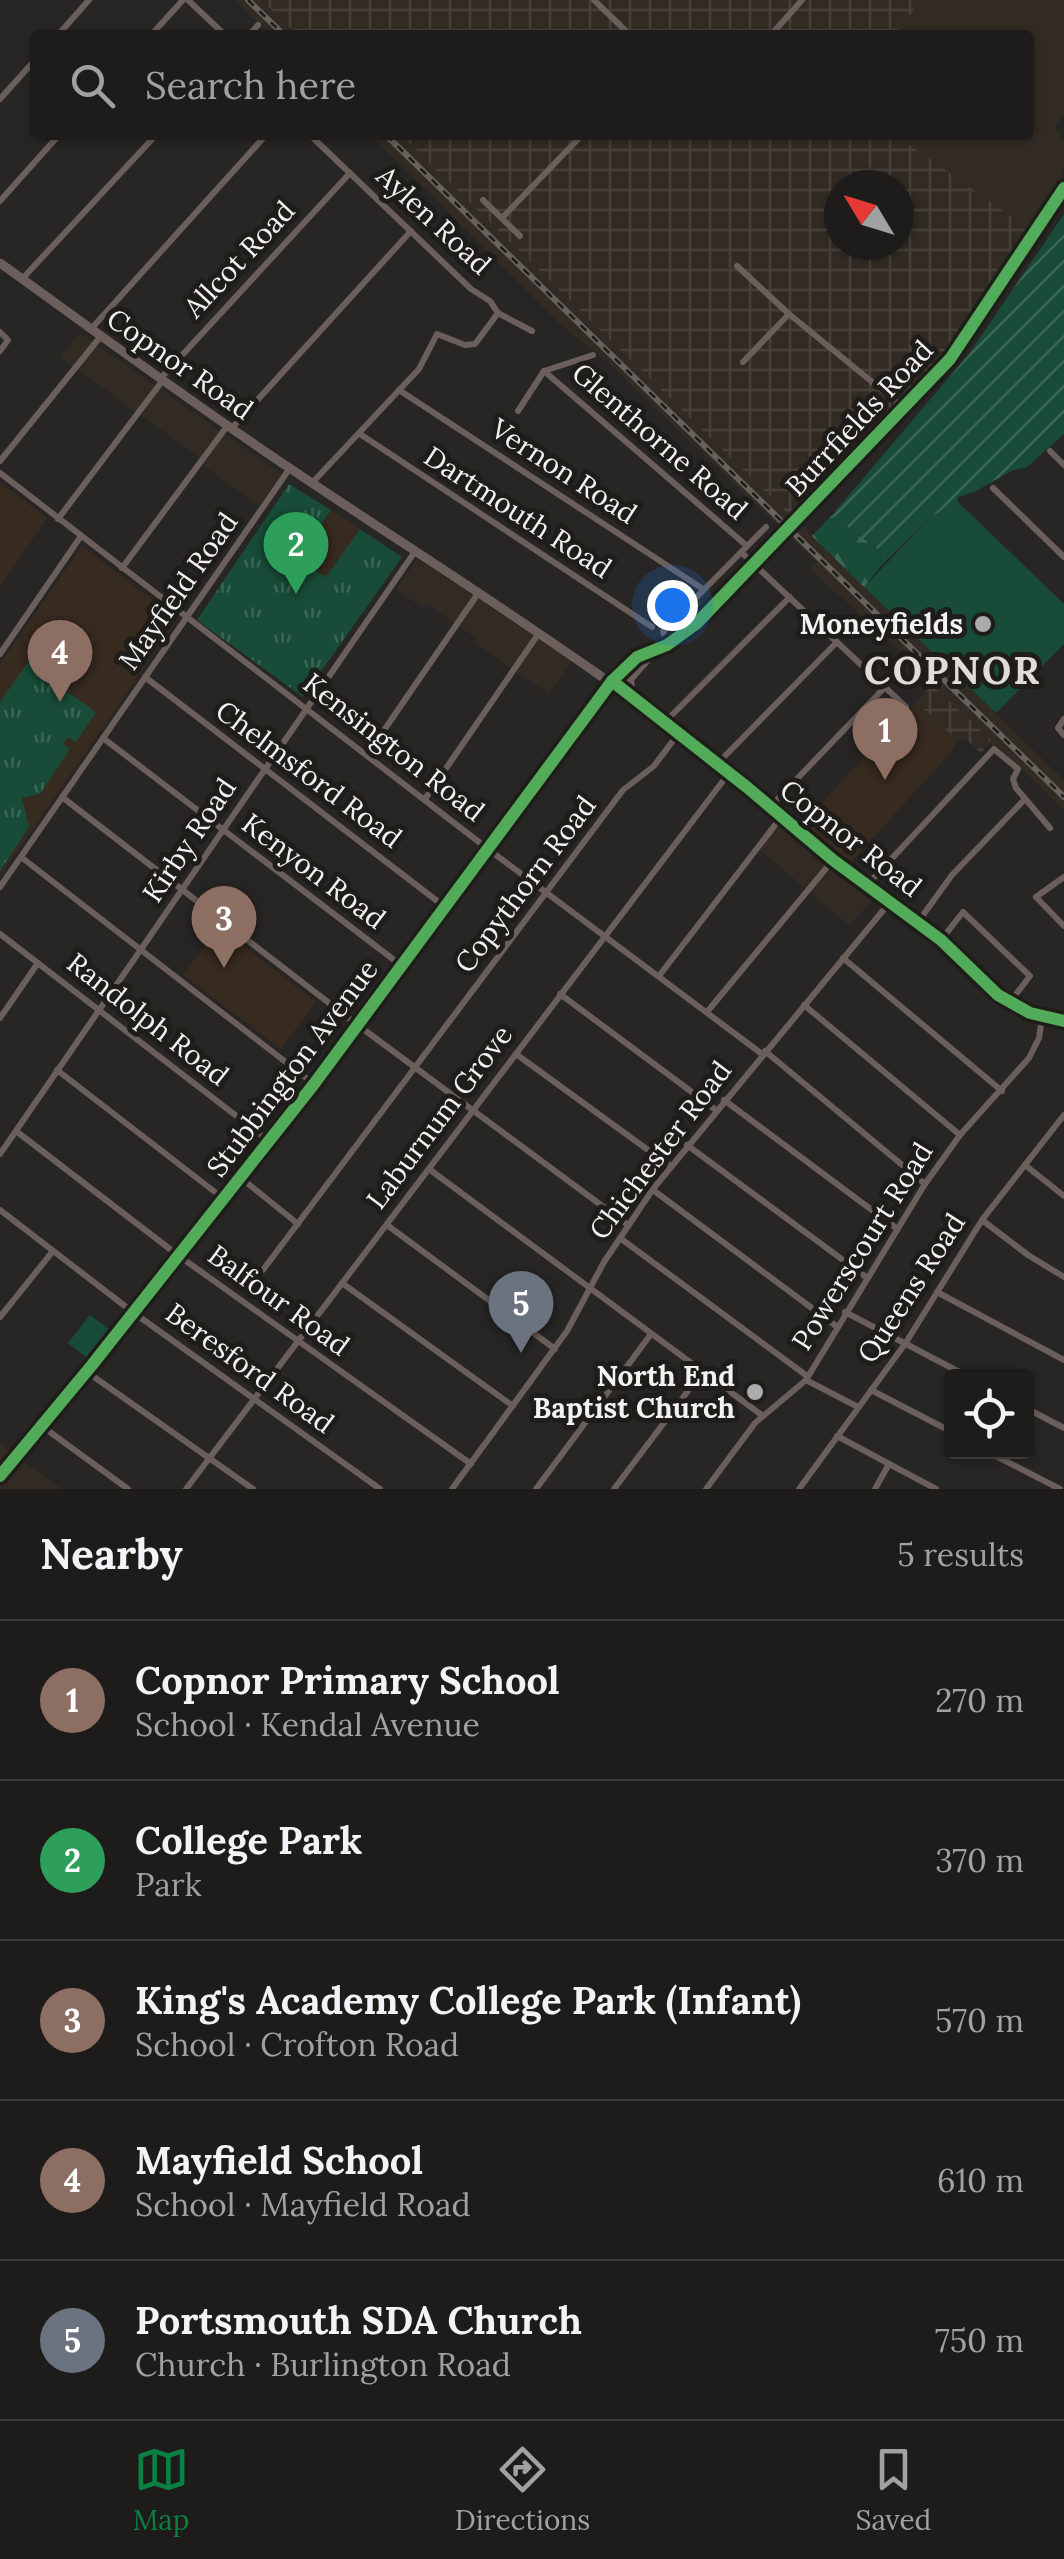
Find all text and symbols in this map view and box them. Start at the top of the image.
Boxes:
search box [30,30,1034,140]
icon: search [65,58,120,113]
text: Search here [145,61,356,109]
street label: Aylen Road [368,157,499,282]
north arrow [824,170,914,260]
street label: Allcot Road [175,193,302,326]
street label: Copnor Road [100,300,260,428]
street label: Burrfields Road [777,332,941,504]
street label: Glenthorne Road [565,355,755,527]
street label: Vernon Road [483,410,644,532]
street label: Dartmouth Road [417,438,619,586]
street label: Mayfield Road [110,505,246,677]
pin: 2 [264,512,328,594]
your location [647,580,698,631]
place label: Moneyfields [800,606,963,642]
marker: Moneyfields [972,613,994,635]
pin: 4 [28,620,92,702]
district label: COPNOR [864,646,1042,694]
street label: Kensington Road [296,665,492,829]
street label: Chelmsford Road [209,692,409,856]
pin: 1 [852,698,918,780]
street label: Kirby Road [134,771,244,909]
street label: Copnor Road [773,771,929,905]
street label: Copythorn Road [447,788,603,980]
street label: Kenyon Road [235,805,393,937]
pin: 3 [192,886,256,968]
street label: Randolph Road [60,945,236,1093]
street label: Stubbington Avenue [199,952,385,1184]
street label: Laburnum Grove [358,1018,520,1216]
street label: Chichester Road [581,1054,739,1246]
street label: Powerscourt Road [784,1135,940,1357]
street label: Queens Road [849,1206,973,1370]
street label: Balfour Road [201,1237,357,1363]
pin: 5 [488,1270,554,1353]
street label: Beresford Road [159,1295,341,1441]
place label: North End Baptist Church [533,1358,735,1426]
map controls [944,1369,1034,1459]
button: locate [944,1369,1034,1459]
marker: North End Baptist Church [744,1381,766,1403]
text: Nearby [40,1527,183,1581]
text: 5 results [897,1534,1024,1575]
text: Copnor Primary School [135,1656,560,1704]
text: 1 [66,1680,79,1721]
text: 270 m [935,1680,1024,1721]
text: School · Kendal Avenue [135,1704,480,1745]
text: College Park [135,1816,362,1864]
text: 2 [64,1840,81,1881]
text: 370 m [935,1840,1024,1881]
text: Park [135,1864,202,1905]
text: King's Academy College Park (Infant) [135,1976,801,2024]
text: 3 [64,2000,81,2041]
text: 570 m [935,2000,1024,2041]
text: School · Crofton Road [135,2024,459,2065]
text: Mayfield School [135,2136,423,2184]
text: 4 [64,2160,81,2201]
text: 610 m [937,2160,1024,2201]
text: School · Mayfield Road [135,2184,471,2225]
text: Portsmouth SDA Church [135,2296,582,2344]
text: 5 [64,2320,81,2361]
text: 750 m [935,2320,1024,2361]
text: Church · Burlington Road [135,2344,511,2385]
tab: Map [133,2442,190,2538]
tab: Directions [455,2442,590,2538]
tab: Saved [856,2442,931,2538]

